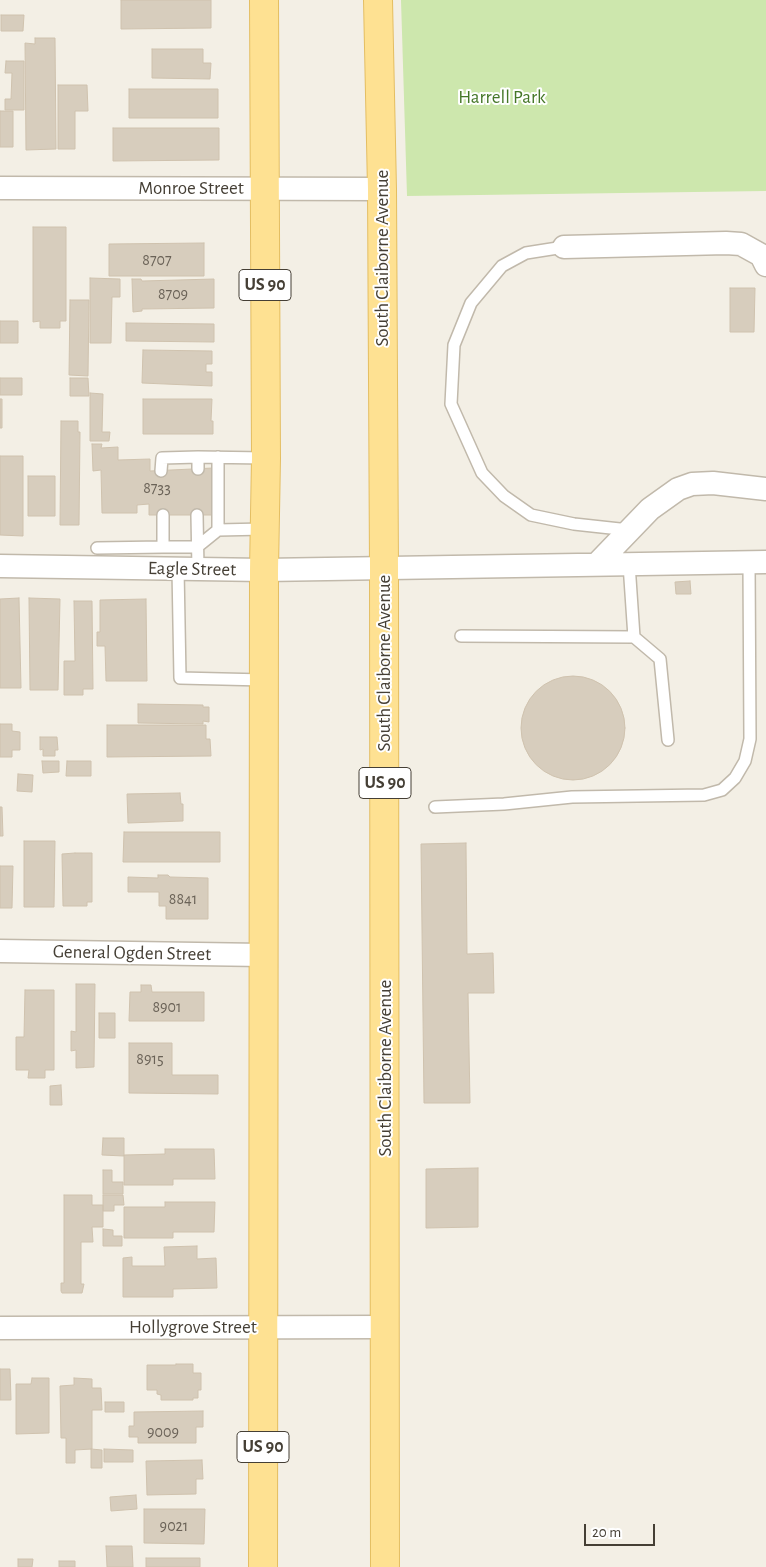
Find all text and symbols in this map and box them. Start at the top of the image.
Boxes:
park label: Harrell Park [458,86,546,108]
street label: South Claiborne Avenue [371,170,393,346]
street label: Monroe Street [138,177,244,199]
house number: 8707 [142,250,172,270]
road number: US 90 [239,270,291,300]
house number: 8709 [158,284,188,304]
house number: 8733 [143,478,171,498]
street label: Eagle Street [148,557,236,581]
street label: South Claiborne Avenue [373,575,395,751]
road number: US 90 [359,768,411,798]
house number: 8841 [169,889,197,909]
street label: General Ogden Street [53,940,211,966]
street label: South Claiborne Avenue [374,980,396,1156]
house number: 8901 [152,997,182,1017]
house number: 8915 [136,1049,164,1069]
street label: Hollygrove Street [129,1316,257,1338]
house number: 9009 [147,1422,179,1442]
road number: US 90 [237,1431,289,1462]
scale bar [586,1514,657,1546]
house number: 9021 [160,1516,188,1536]
text: 20 m [592,1525,621,1540]

